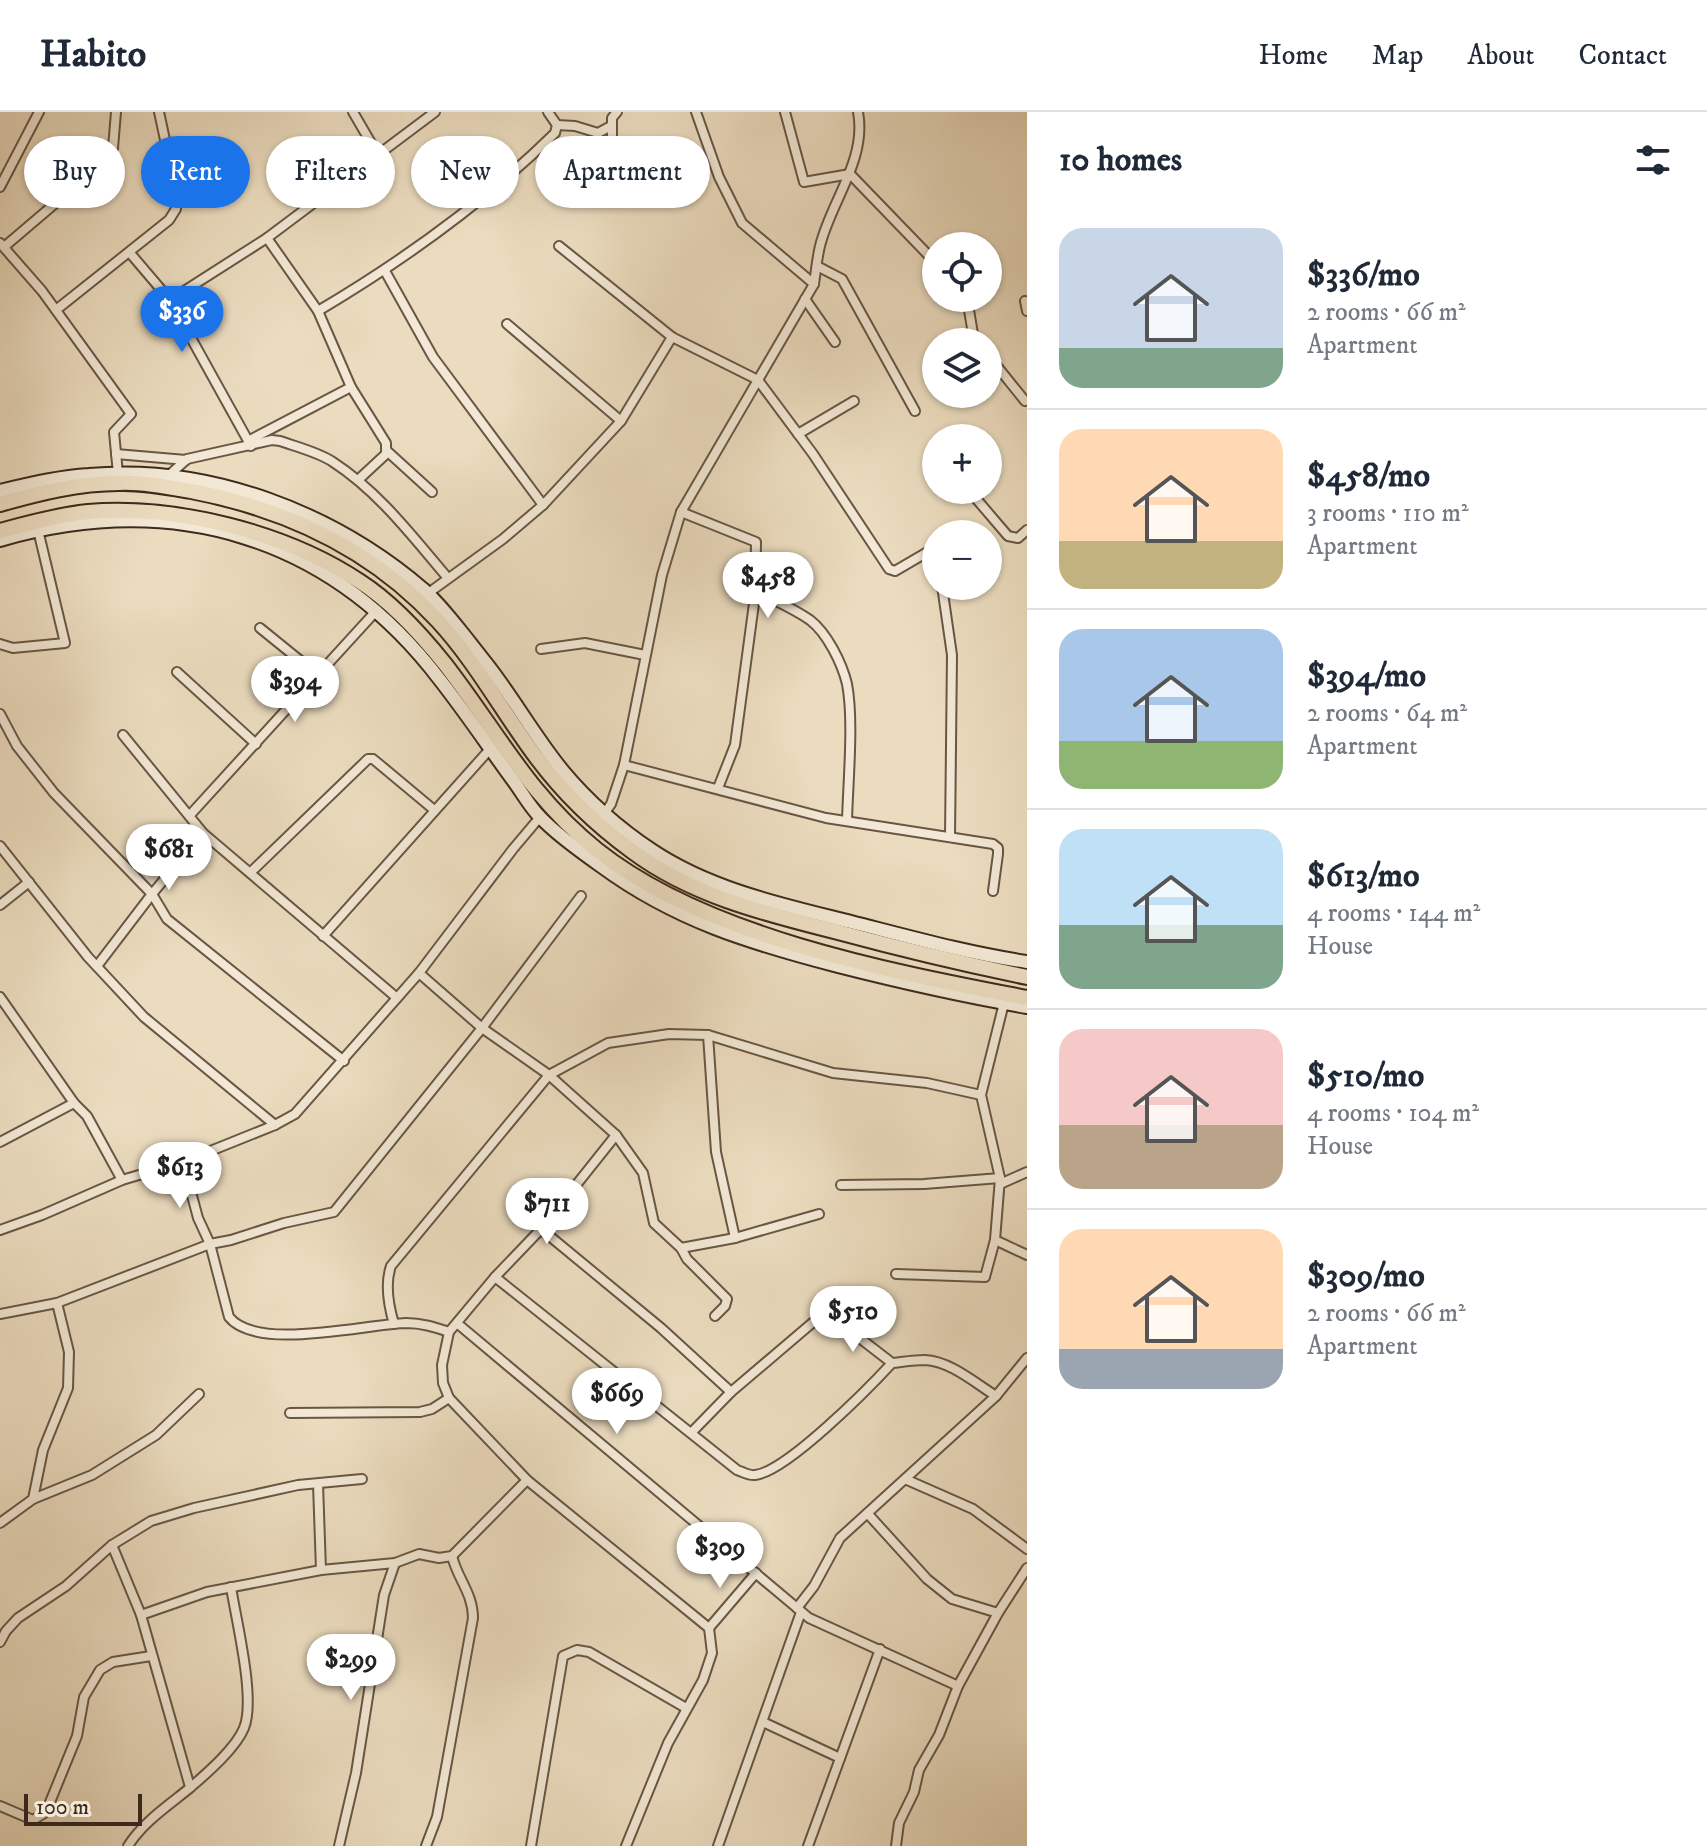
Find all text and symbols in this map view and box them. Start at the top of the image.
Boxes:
text: Habito [40,31,146,79]
text: Home [1259,38,1328,73]
text: Map [1372,38,1423,73]
text: About [1467,38,1534,73]
text: Contact [1578,38,1667,73]
chip: Buy [24,136,125,208]
chip: Rent [141,136,250,208]
chip: Filters [266,136,395,208]
chip: New [411,136,519,208]
chip: Apartment [535,136,710,208]
icon: filters [1631,138,1675,182]
text: 10 homes [1059,139,1182,181]
map controls [922,232,1002,600]
button: locate [922,232,1002,312]
text: $336/mo [1307,254,1420,296]
icon: home [1123,260,1219,356]
pin: $336 [135,286,229,354]
text: $336 [158,295,206,328]
text: 2 rooms · 66 m² [1307,296,1466,329]
button: layers [922,328,1002,408]
text: Apartment [1307,329,1418,362]
button: + [922,424,1002,504]
text: $458/mo [1307,455,1430,497]
icon: home [1123,461,1219,557]
text: 3 rooms · 110 m² [1307,497,1469,530]
button: − [922,520,1002,600]
text: Apartment [1307,530,1418,563]
pin: $458 [721,552,815,620]
text: $458 [741,561,795,594]
text: $394/mo [1307,655,1426,697]
pin: $394 [248,656,342,724]
icon: home [1123,661,1219,757]
text: $394 [269,665,321,698]
text: 2 rooms · 64 m² [1307,697,1467,730]
text: Apartment [1307,730,1418,763]
pin: $681 [122,824,216,892]
text: $681 [144,833,194,866]
text: $613/mo [1307,855,1419,897]
icon: home [1123,861,1219,957]
text: 4 rooms · 144 m² [1307,897,1480,930]
text: House [1307,930,1373,963]
text: $510/mo [1307,1055,1424,1097]
icon: home [1123,1061,1219,1157]
text: 4 rooms · 104 m² [1307,1097,1479,1130]
text: House [1307,1130,1373,1163]
pin: $613 [133,1142,227,1210]
text: $613 [157,1151,203,1184]
pin: $711 [500,1178,594,1246]
text: $711 [524,1187,570,1220]
text: $309/mo [1307,1255,1425,1297]
icon: home [1123,1261,1219,1357]
pin: $510 [806,1286,900,1354]
text: $510 [828,1295,878,1328]
text: 2 rooms · 66 m² [1307,1297,1466,1330]
text: Apartment [1307,1330,1418,1363]
pin: $669 [570,1368,664,1436]
text: $669 [590,1377,644,1410]
pin: $309 [673,1522,767,1590]
text: $309 [695,1531,745,1564]
pin: $299 [304,1634,398,1702]
text: $299 [325,1643,377,1676]
scale bar [24,1790,142,1826]
text: 100 m [36,1794,89,1821]

